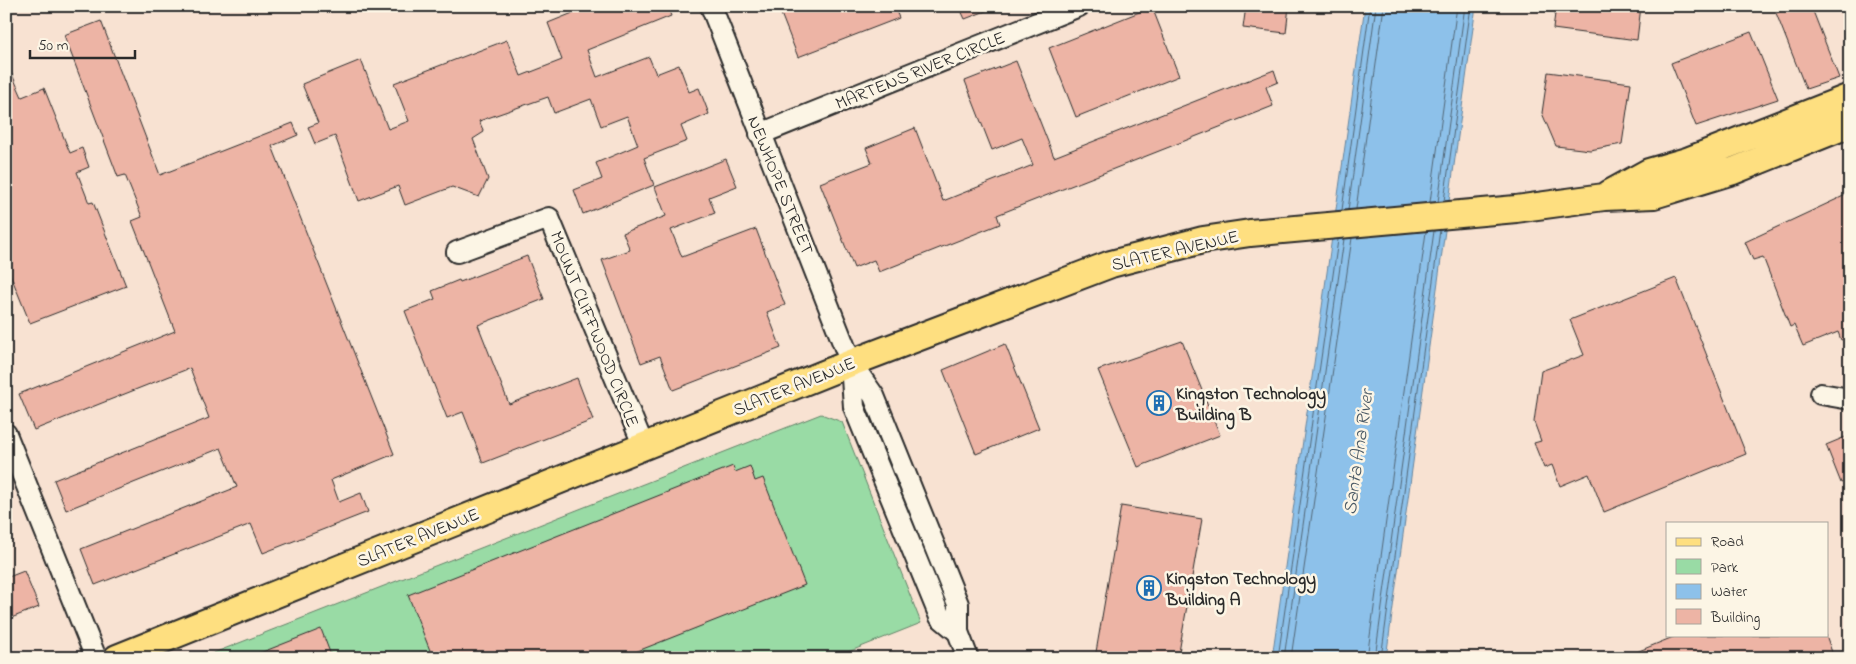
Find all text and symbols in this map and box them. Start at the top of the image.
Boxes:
street label: MARTENS RIVER CIRCLE [832,26,1010,118]
scale bar [30,28,135,60]
text: 50 m [38,35,69,57]
street label: NEWHOPE STREET [739,112,819,259]
street label: SLATER AVENUE [1109,225,1242,279]
street label: MOUNT CLIFFWOOD CIRCLE [542,228,645,432]
street label: SLATER AVENUE [730,351,860,424]
place label: Kingston Technology Building B [1175,382,1326,430]
water label: Santa Ana River [1337,386,1382,516]
building icon: Kingston Technology Building B [1146,390,1172,416]
street label: SLATER AVENUE [354,502,484,575]
legend [1666,522,1828,636]
text: Road [1711,531,1744,553]
text: Park [1711,557,1739,579]
place label: Kingston Technology Building A [1165,567,1316,615]
building icon: Kingston Technology Building A [1136,575,1162,601]
text: Water [1711,581,1747,603]
text: Building [1710,607,1760,630]

